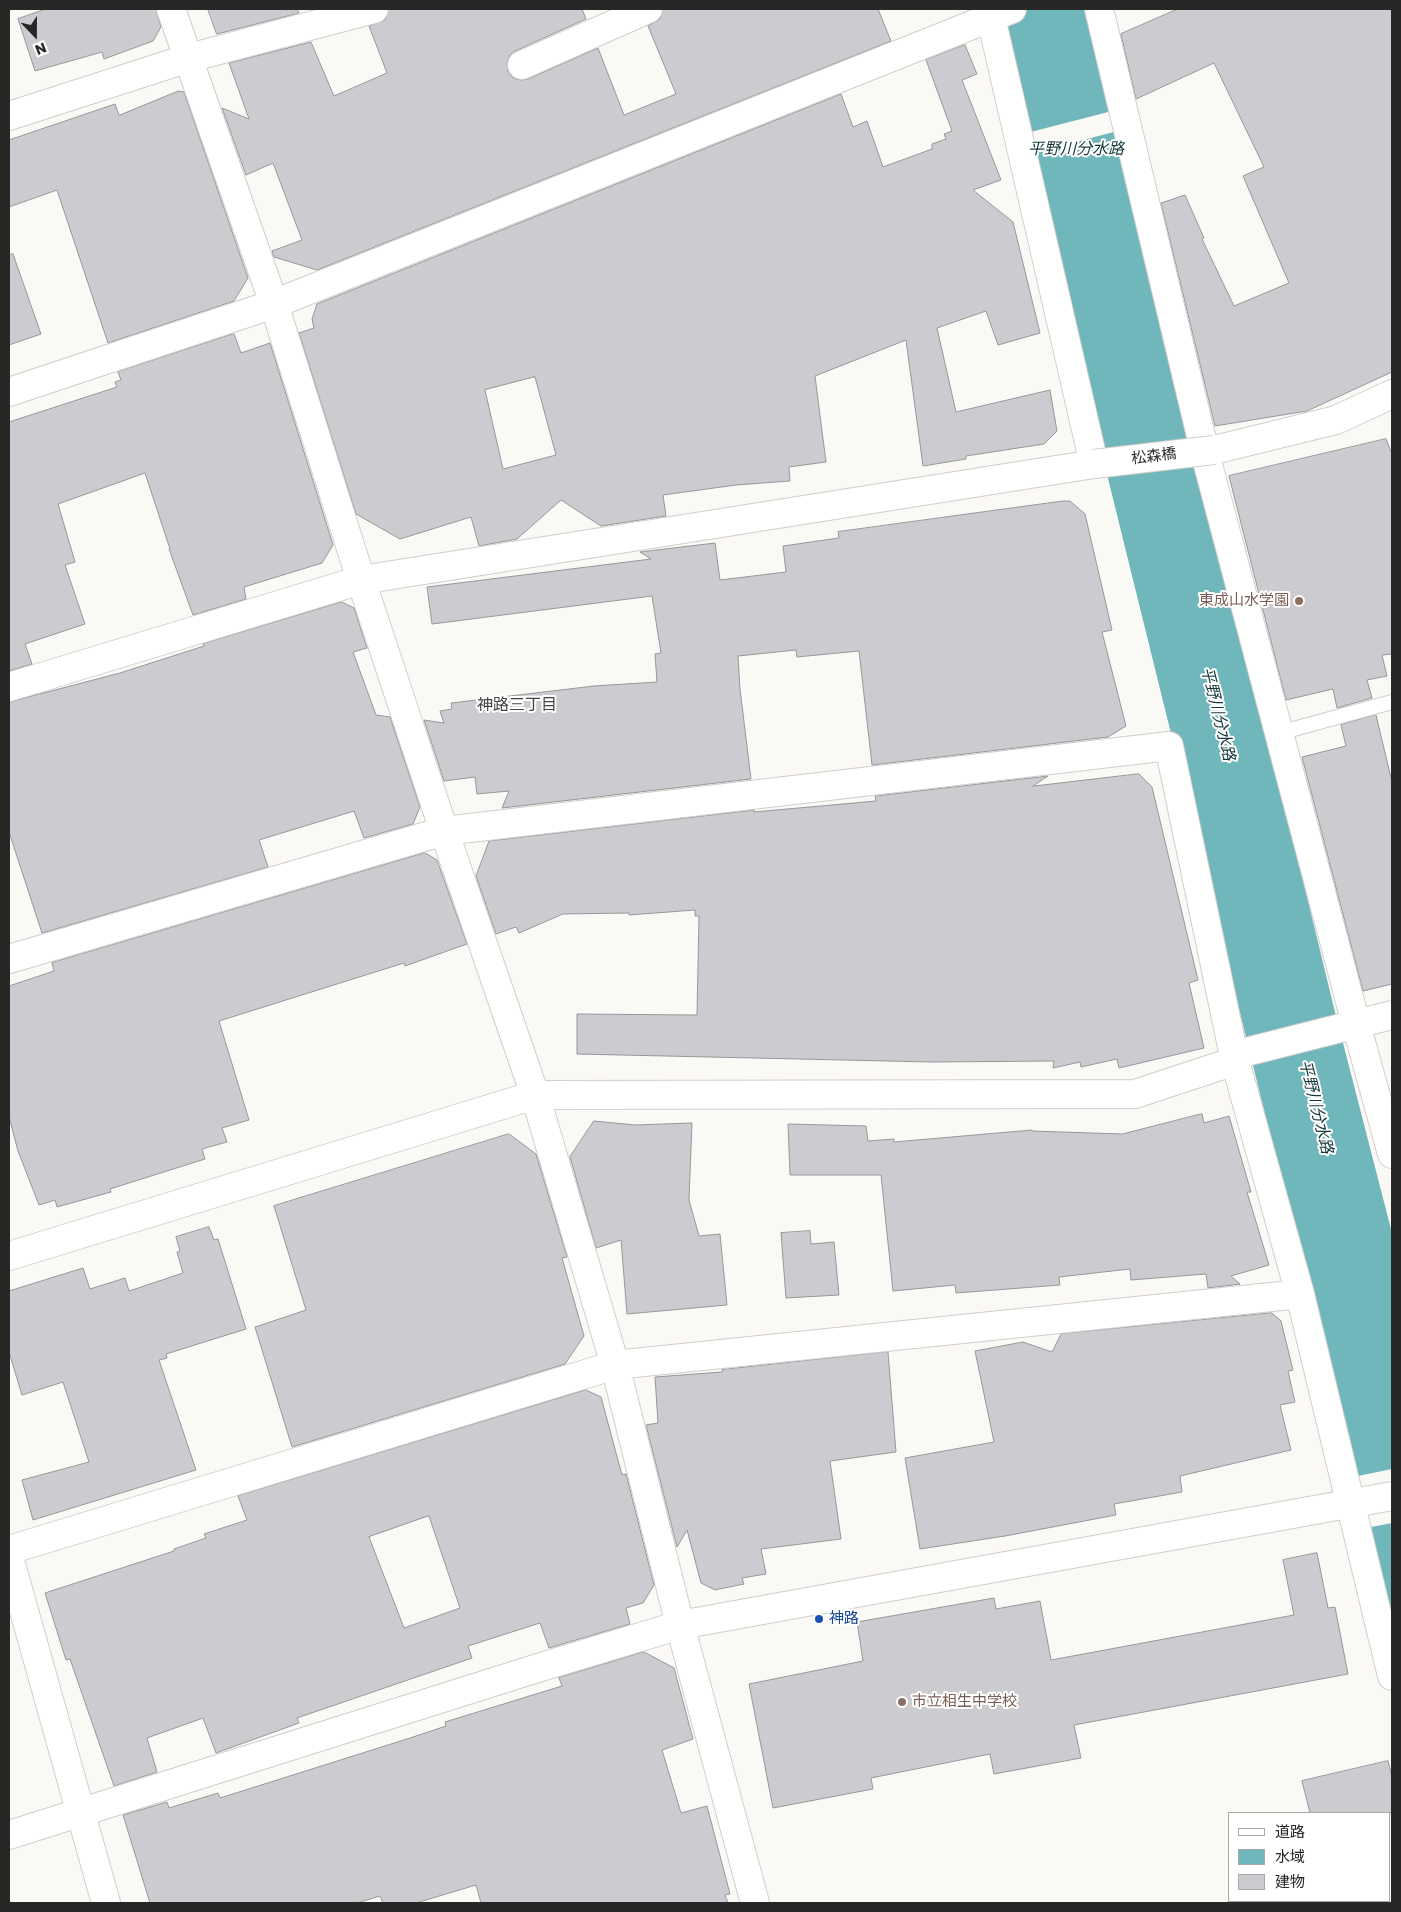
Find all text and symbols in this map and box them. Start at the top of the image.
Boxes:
north arrow [10,10,60,60]
text: N [32,38,49,60]
water label: 平野川分水路 [1028,140,1124,160]
street label: 松森橋 [1131,445,1177,469]
place label: 東成山水学園 [1199,592,1289,610]
marker: 東成山水学園 [1293,595,1305,607]
water label: 平野川分水路 [1196,665,1238,763]
district label: 神路三丁目 [477,696,557,716]
water label: 平野川分水路 [1294,1058,1336,1156]
place label: 神路 [829,1610,859,1628]
marker: 神路 [813,1613,825,1625]
place label: 市立相生中学校 [912,1693,1017,1711]
marker: 市立相生中学校 [896,1696,908,1708]
legend [1228,1812,1391,1902]
text: 道路 [1275,1821,1305,1842]
text: 水域 [1275,1846,1305,1867]
text: 建物 [1275,1871,1305,1892]

